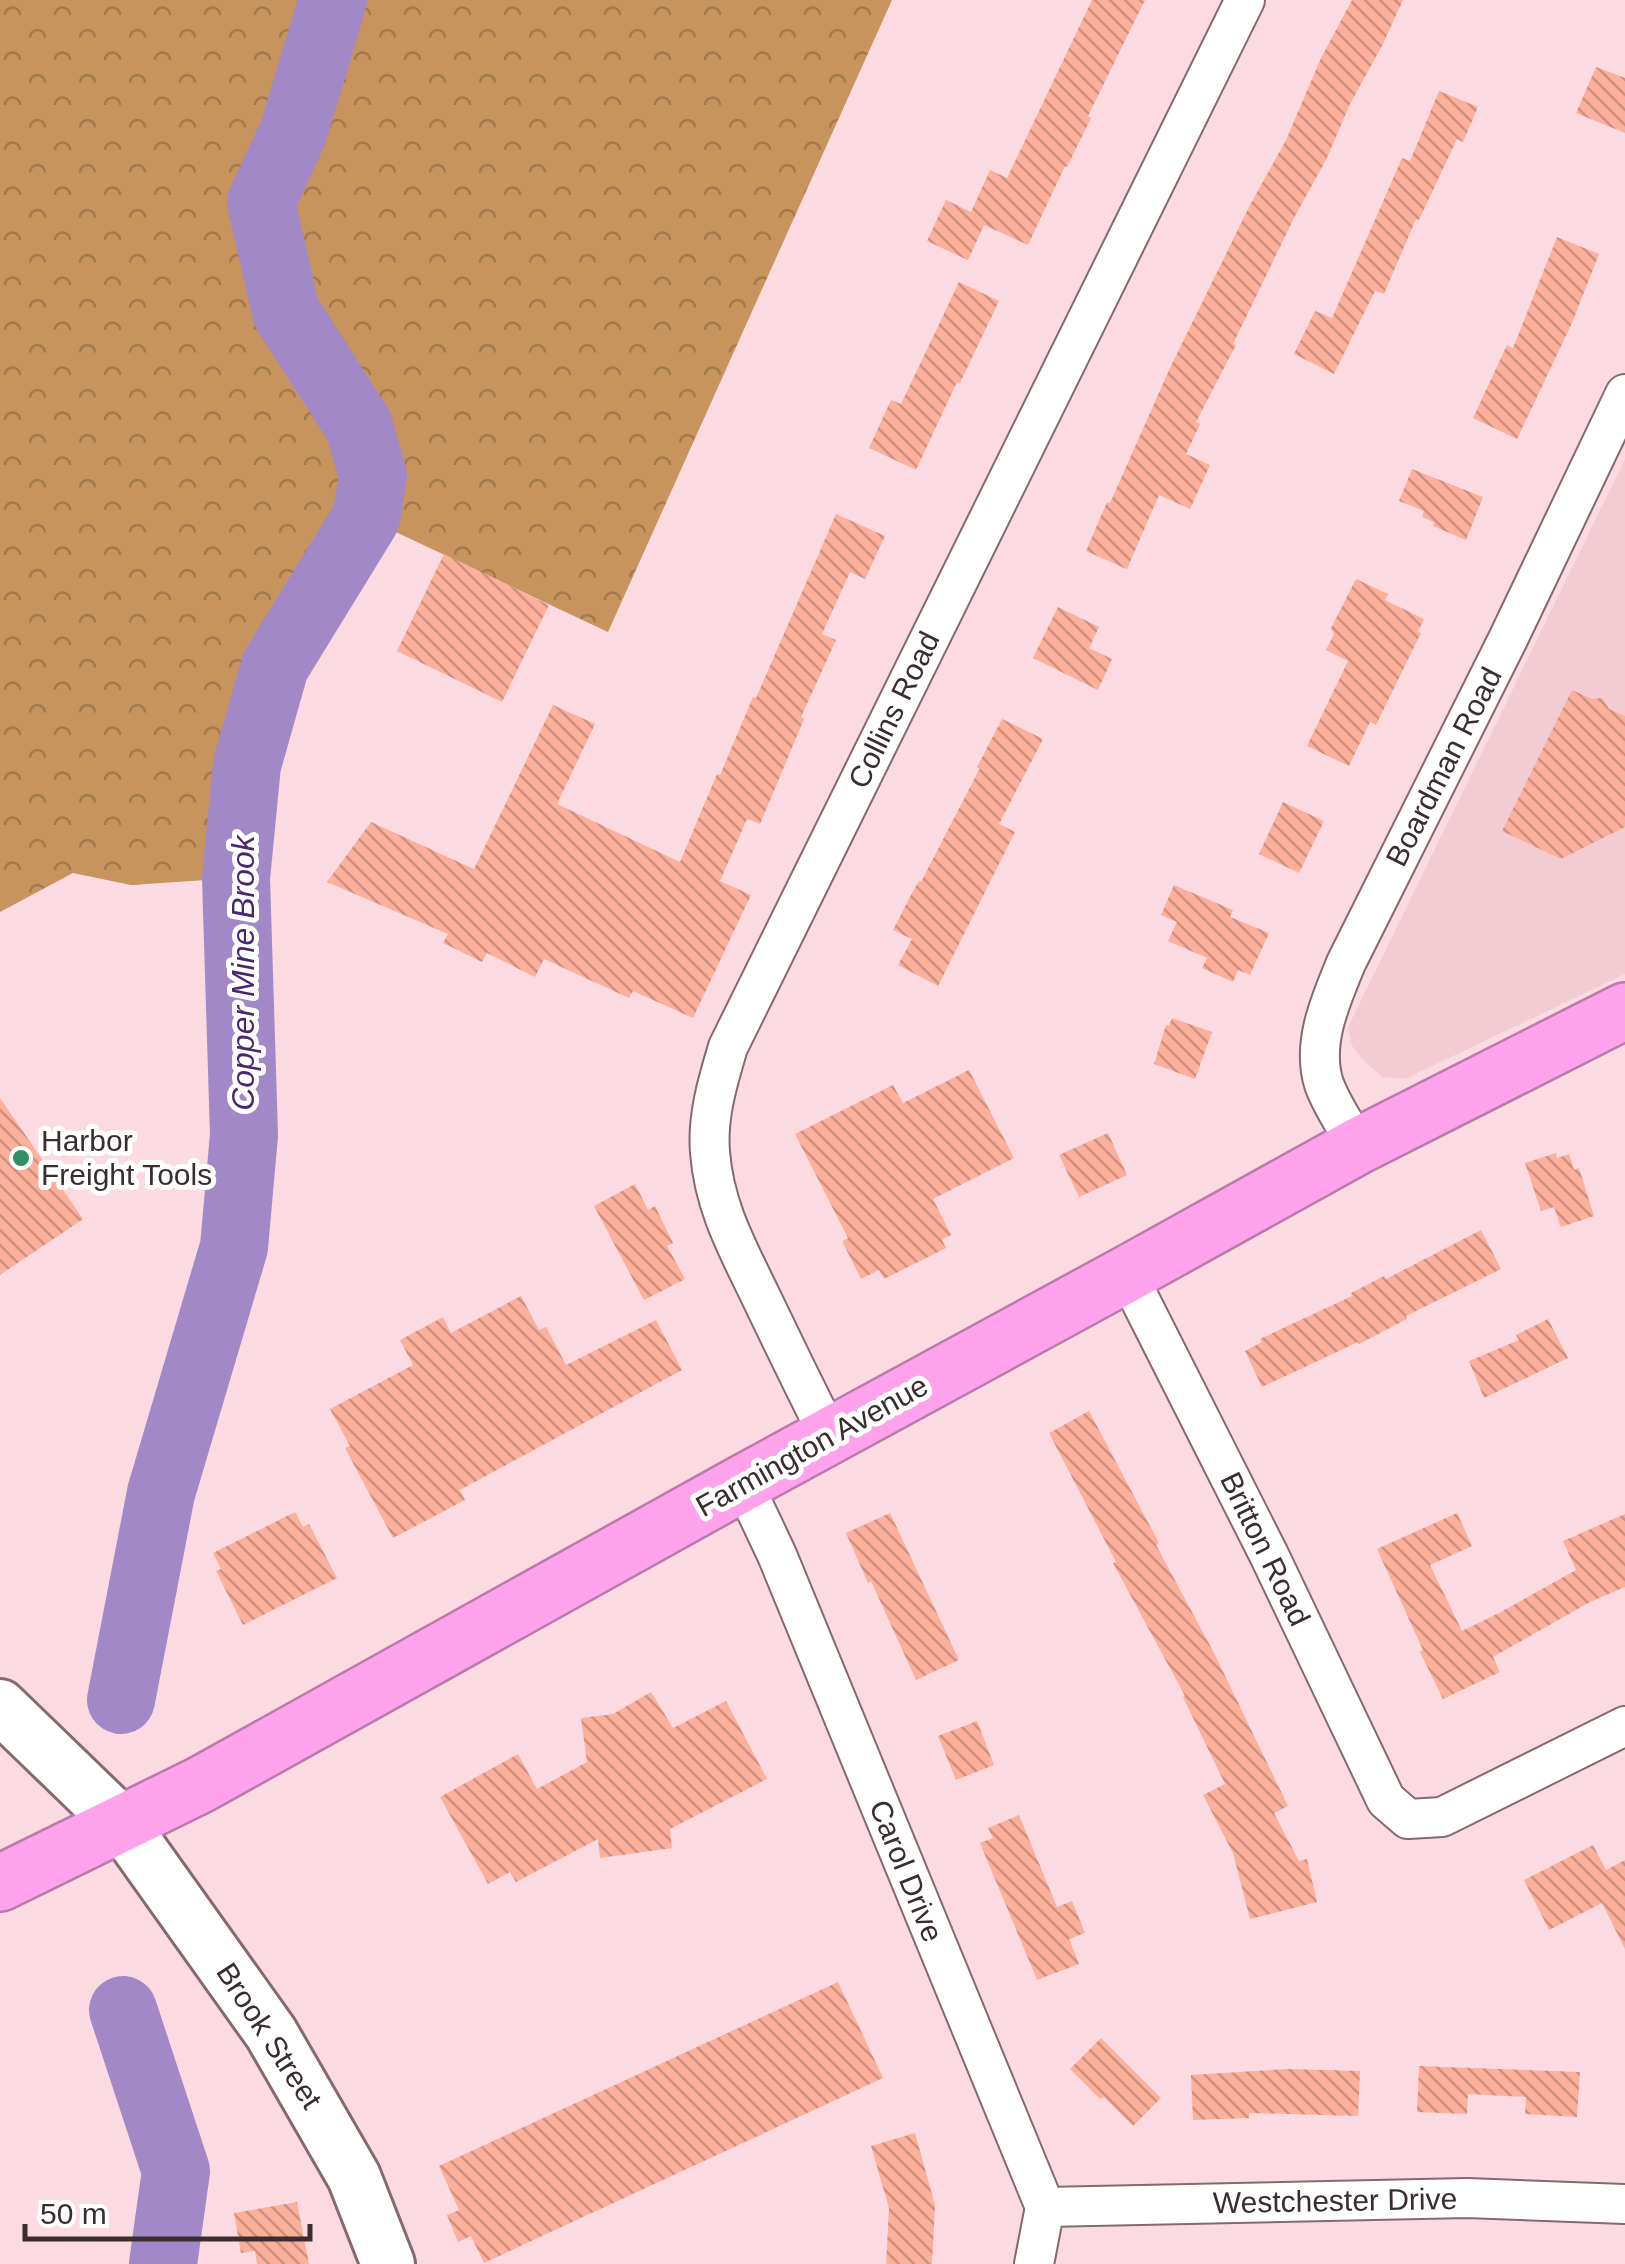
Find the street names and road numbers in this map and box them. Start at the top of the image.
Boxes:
street label: Collins Road [841,626,946,793]
street label: Boardman Road [1379,662,1508,872]
street label: Farmington Avenue [690,1368,933,1523]
street label: Britton Road [1214,1467,1317,1631]
street label: Carol Drive [863,1795,950,1947]
street label: Brook Street [210,1957,329,2115]
street label: Westchester Drive [1212,2182,1458,2219]

